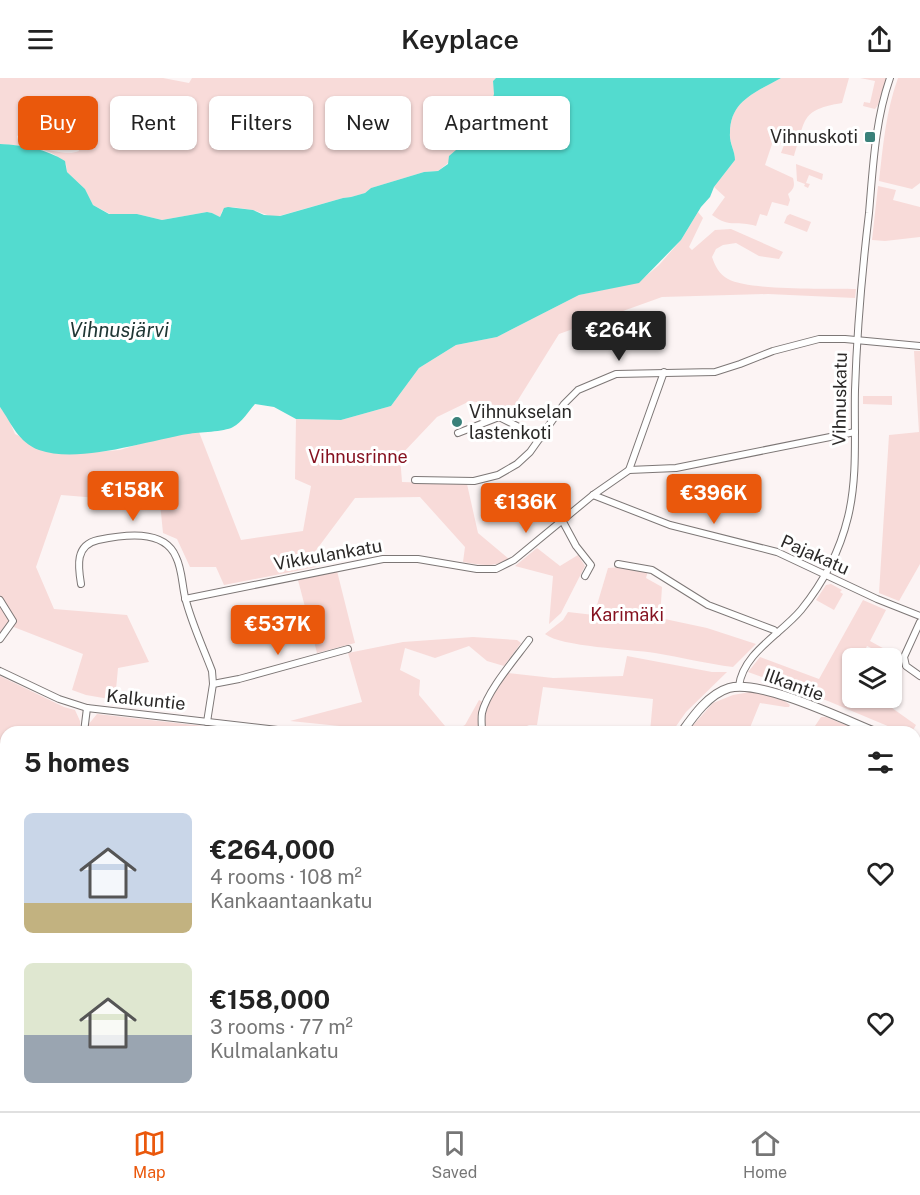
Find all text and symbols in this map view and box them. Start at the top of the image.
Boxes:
icon: menu [24,23,57,56]
text: Keyplace [401,23,519,55]
icon: share [863,23,896,56]
chip: Buy [18,96,98,150]
chip: Rent [110,96,197,150]
chip: Filters [209,96,313,150]
chip: New [325,96,411,150]
chip: Apartment [423,96,570,150]
place label: Vihnuskoti [770,126,858,147]
marker: Vihnuskoti [863,130,877,144]
pin: €264K [577,311,661,362]
water label: Vihnusjärvi [69,318,169,342]
text: €264K [586,318,652,342]
street label: Vihnuskatu [828,352,851,446]
place label: Vihnukselan lastenkoti [469,401,572,443]
marker: Vihnukselan lastenkoti [450,415,464,429]
park label: Vihnusrinne [308,446,408,467]
pin: €158K [91,471,175,522]
pin: €396K [672,474,756,525]
text: €158K [102,478,164,502]
text: €396K [681,481,747,505]
pin: €136K [484,483,568,534]
text: €136K [495,490,557,514]
street label: Pajakatu [778,530,853,579]
street label: Vikkulankatu [272,535,384,574]
park label: Karimäki [590,604,664,625]
pin: €537K [236,605,320,656]
text: €537K [245,612,311,636]
map controls [842,648,902,708]
button: layers [842,648,902,708]
street label: Ilkantie [761,664,827,705]
street label: Kalkuntie [105,685,187,714]
icon: filters [864,746,897,779]
text: 5 homes [24,747,130,778]
text: €264,000 [210,834,335,865]
icon: home [72,837,144,909]
icon: heart [864,857,897,890]
text: 4 rooms · 108 m² [210,865,362,889]
text: Kankaantaankatu [210,889,372,913]
text: €158,000 [210,984,330,1015]
icon: home [72,987,144,1059]
icon: heart [864,1007,897,1040]
text: 3 rooms · 77 m² [210,1015,353,1039]
text: Kulmalankatu [210,1039,339,1063]
tab: Map [133,1127,166,1182]
tab: Saved [432,1127,477,1182]
tab: Home [743,1127,787,1182]

